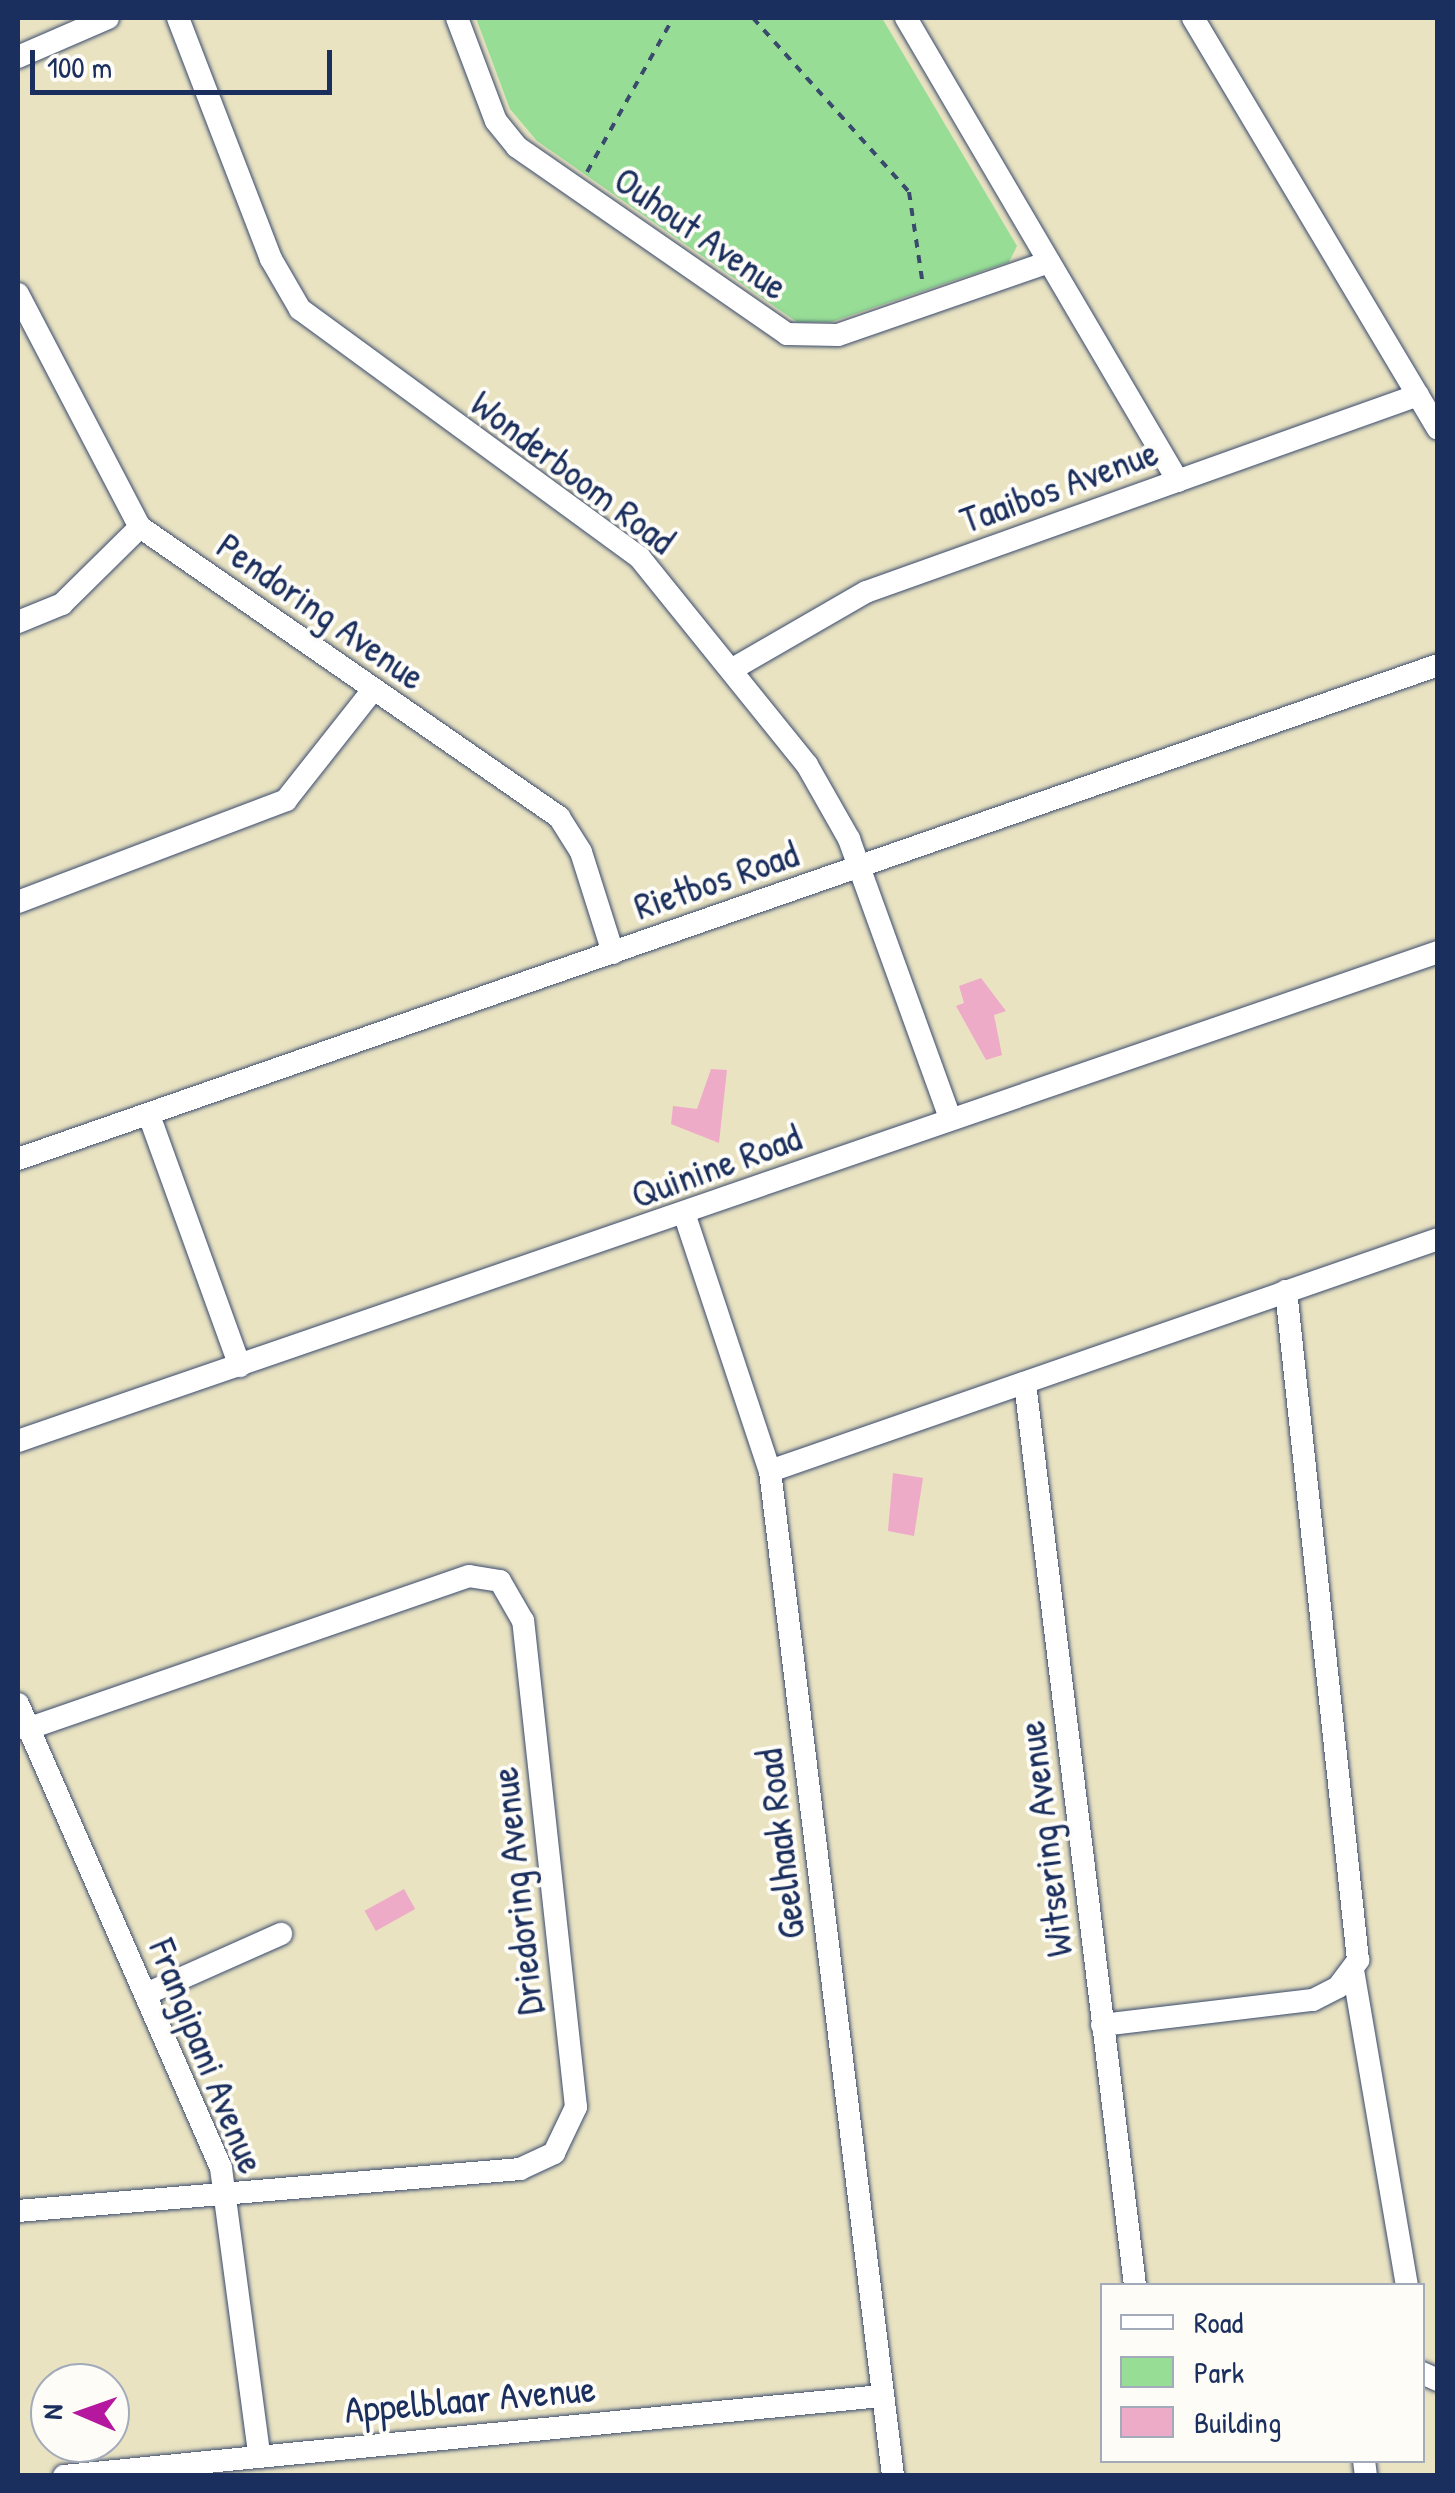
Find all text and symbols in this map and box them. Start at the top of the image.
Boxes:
scale bar [35,30,338,92]
text: 100 m [47,47,112,87]
street label: Ouhout Avenue [606,157,796,309]
street label: Wonderboom Road [462,380,684,564]
street label: Taaibos Avenue [954,429,1164,543]
street label: Pendoring Avenue [208,523,434,699]
street label: Rietbos Road [628,831,804,929]
street label: Quinine Road [625,1114,807,1218]
street label: Witsering Avenue [1008,1719,1082,1959]
street label: Geelhaak Road [746,1746,814,1942]
street label: Driedoring Avenue [481,1765,553,2017]
street label: Frangipani Avenue [139,1932,275,2180]
legend [1100,2283,1425,2463]
text: Road [1194,2302,1243,2342]
text: Park [1194,2352,1244,2392]
north arrow [30,2363,130,2463]
street label: Appelblaar Avenue [343,2365,597,2433]
text: Building [1194,2402,1281,2442]
text: N [33,2404,71,2420]

